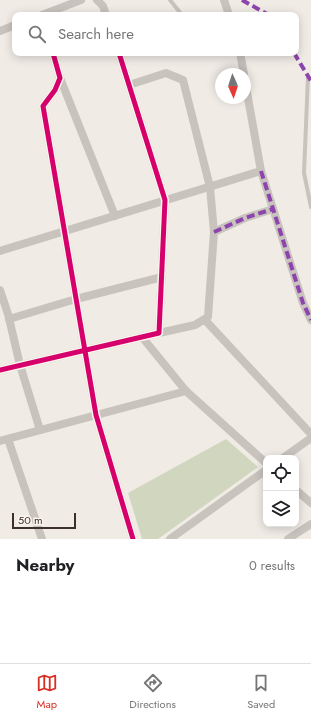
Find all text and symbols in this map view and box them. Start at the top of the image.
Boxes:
search box [12,12,299,56]
icon: search [26,23,48,45]
text: Search here [58,23,134,45]
north arrow [215,68,251,104]
map controls [263,455,299,527]
button: locate [263,455,299,491]
button: layers [263,491,299,527]
scale bar [12,511,76,530]
text: 50 m [18,512,43,528]
text: Nearby [16,553,74,577]
text: 0 results [249,556,295,575]
tab: Map [36,672,58,712]
tab: Directions [129,672,176,712]
tab: Saved [247,672,275,712]

